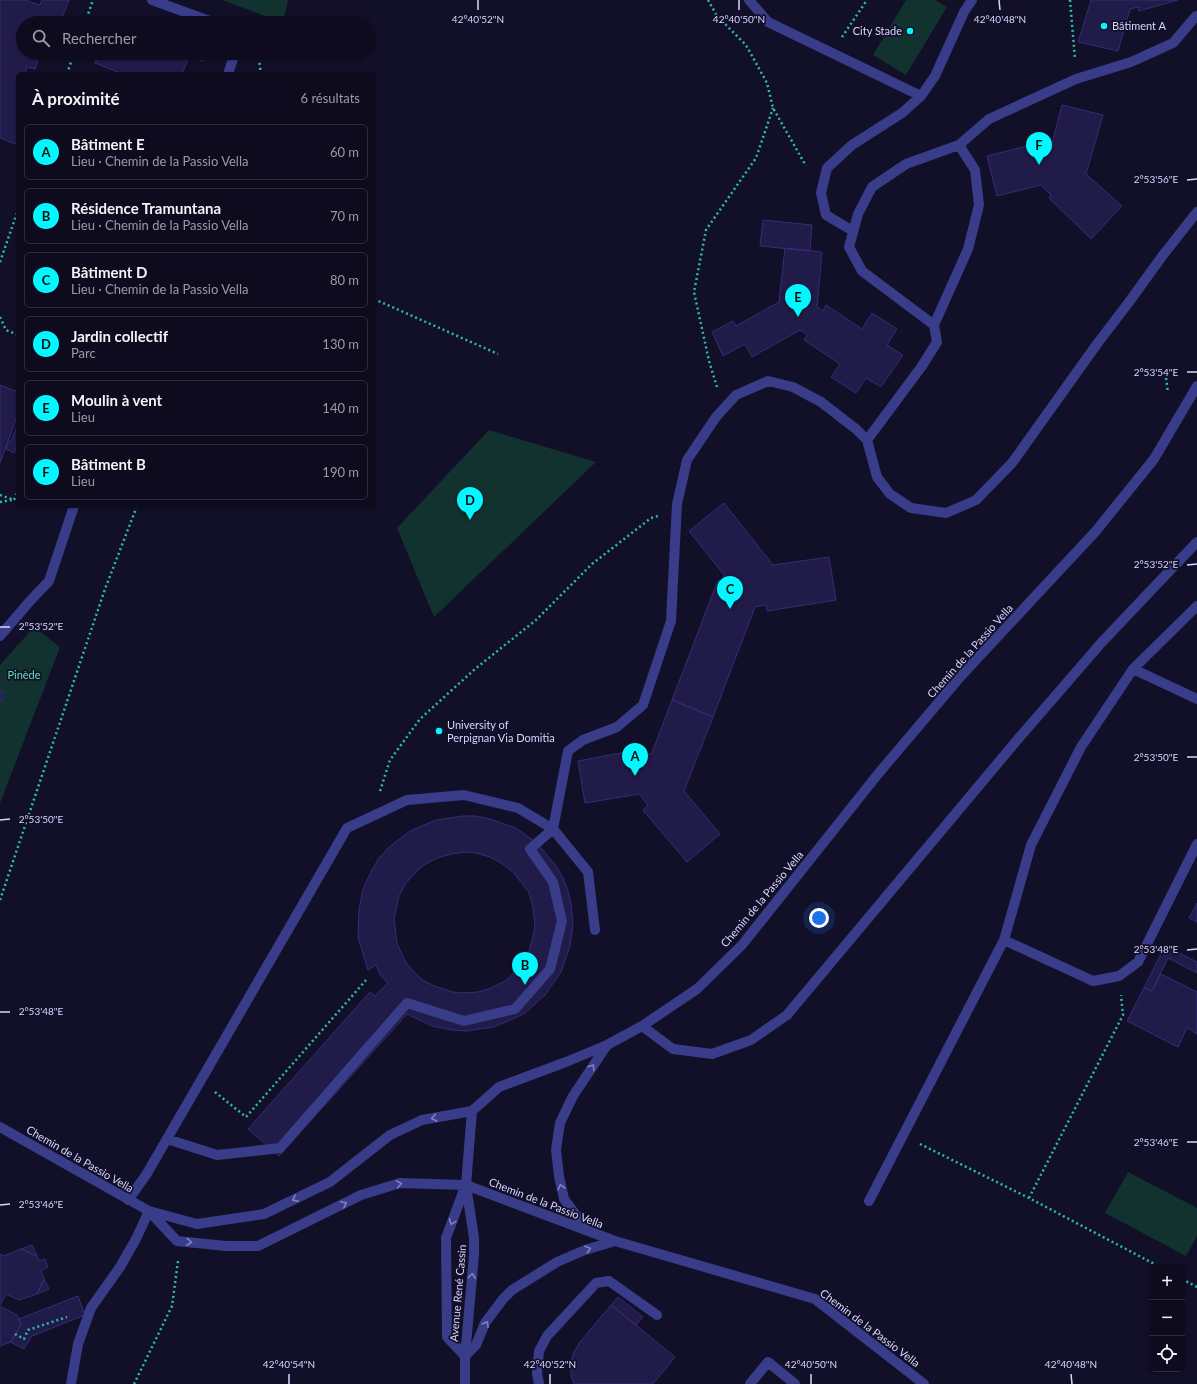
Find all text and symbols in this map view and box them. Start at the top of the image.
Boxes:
text: 42°40'52"N [452,13,504,25]
text: 42°40'50"N [713,13,765,25]
text: 42°40'48"N [974,13,1026,25]
search box [16,16,376,60]
place label: Bâtiment A [1112,19,1167,32]
marker: Bâtiment A [1099,21,1109,31]
place label: City Stade [853,24,902,37]
marker: City Stade [905,26,915,36]
icon: search [30,27,52,49]
text: Rechercher [62,29,136,47]
text: À proximité [32,88,120,109]
text: 6 résultats [301,90,360,106]
pin: F [1026,132,1052,165]
text: Bâtiment E [71,135,145,153]
text: A [41,144,51,160]
text: 60 m [330,144,359,160]
text: Lieu · Chemin de la Passio Vella [71,153,248,169]
text: 2°53'56"E [1134,173,1179,185]
text: Résidence Tramuntana [71,199,221,217]
text: B [42,208,50,224]
text: 70 m [330,208,359,224]
text: Lieu · Chemin de la Passio Vella [71,217,248,233]
text: Bâtiment D [71,263,147,281]
text: C [42,272,50,288]
text: 80 m [330,272,359,288]
text: Lieu · Chemin de la Passio Vella [71,281,248,297]
pin: E [785,284,811,317]
text: Jardin collectif [71,327,168,345]
text: D [41,336,51,352]
text: 130 m [322,336,359,352]
text: Parc [71,345,96,361]
text: 2°53'54"E [1134,366,1179,378]
text: Moulin à vent [71,391,162,409]
text: E [42,400,50,416]
text: 140 m [322,400,359,416]
text: Lieu [71,409,95,425]
text: Bâtiment B [71,455,146,473]
text: F [42,464,50,480]
text: 190 m [322,464,359,480]
text: Lieu [71,473,95,489]
pin: D [457,487,483,520]
text: 2°53'52"E [1134,558,1179,570]
pin: C [717,576,743,609]
street label: Chemin de la Passio Vella [924,601,1015,700]
text: 2°53'52"E [19,620,64,632]
park label: Pinède [7,668,41,681]
place label: University of Perpignan Via Domitia [447,718,555,744]
marker: University of Perpignan Via Domitia [434,726,444,736]
pin: A [622,743,648,776]
text: 2°53'50"E [1134,751,1179,763]
text: 2°53'50"E [19,813,64,825]
street label: Chemin de la Passio Vella [718,848,806,949]
your location [809,908,829,928]
text: 2°53'48"E [1134,943,1179,955]
pin: B [512,952,538,985]
text: 2°53'48"E [19,1005,64,1017]
one-way arrow [587,1064,595,1071]
one-way arrow [431,1114,437,1122]
street label: Chemin de la Passio Vella [24,1123,136,1195]
text: 2°53'46"E [1134,1136,1179,1148]
street label: Chemin de la Passio Vella [487,1175,605,1230]
one-way arrow [395,1180,402,1189]
one-way arrow [558,1184,566,1190]
one-way arrow [291,1194,299,1202]
text: 2°53'46"E [19,1198,64,1210]
one-way arrow [339,1201,347,1209]
one-way arrow [449,1218,457,1225]
one-way arrow [186,1238,192,1247]
street label: Avenue René Cassin [447,1244,468,1342]
one-way arrow [585,1245,592,1254]
map controls [1149,1264,1185,1372]
button: + [1149,1264,1185,1300]
one-way arrow [468,1273,477,1279]
street label: Chemin de la Passio Vella [818,1286,923,1369]
button: − [1149,1300,1185,1336]
one-way arrow [481,1321,489,1328]
button: locate [1149,1336,1185,1372]
text: 42°40'54"N [263,1358,315,1370]
text: 42°40'52"N [524,1358,576,1370]
text: 42°40'50"N [785,1358,837,1370]
text: 42°40'48"N [1045,1358,1097,1370]

